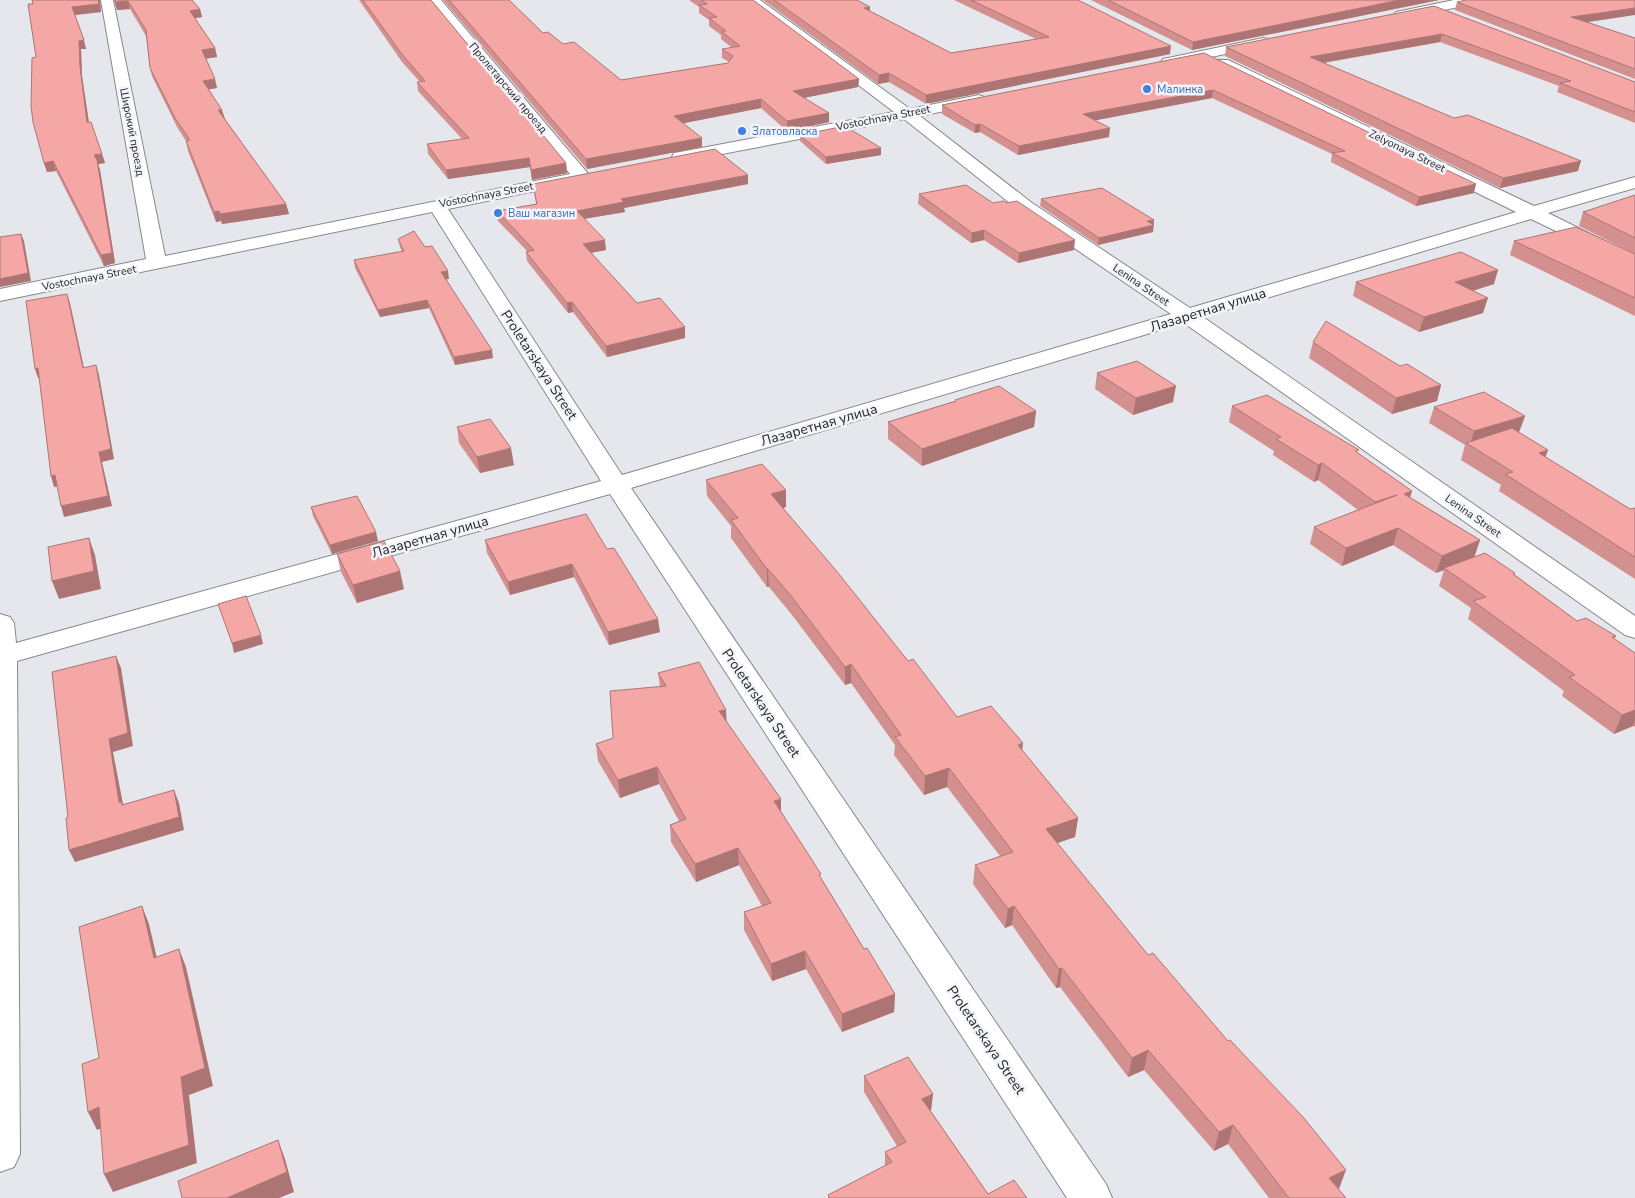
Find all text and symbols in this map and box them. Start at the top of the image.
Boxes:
street label: Пролетарский проезд [465,39,551,137]
place label: Малинка [1157,82,1203,97]
marker: Малинка [1141,83,1153,95]
street label: Широкий проезд [116,87,148,178]
street label: Vostochnaya Street [834,101,932,135]
place label: Златовласка [752,124,818,139]
marker: Златовласка [736,125,748,137]
street label: Zelyonaya Street [1366,126,1448,176]
street label: Vostochnaya Street [437,178,535,212]
place label: Ваш магазин [508,206,575,221]
marker: Ваш магазин [492,207,504,219]
street label: Lenina Street [1110,260,1172,310]
street label: Vostochnaya Street [40,261,138,295]
street label: Лазаретная улица [1148,283,1268,337]
street label: Proletarskaya Street [496,306,582,424]
street label: Лазаретная улица [758,399,880,451]
street label: Lenina Street [1442,491,1504,541]
street label: Лазаретная улица [369,511,491,563]
street label: Proletarskaya Street [717,645,805,761]
street label: Proletarskaya Street [942,982,1030,1098]

